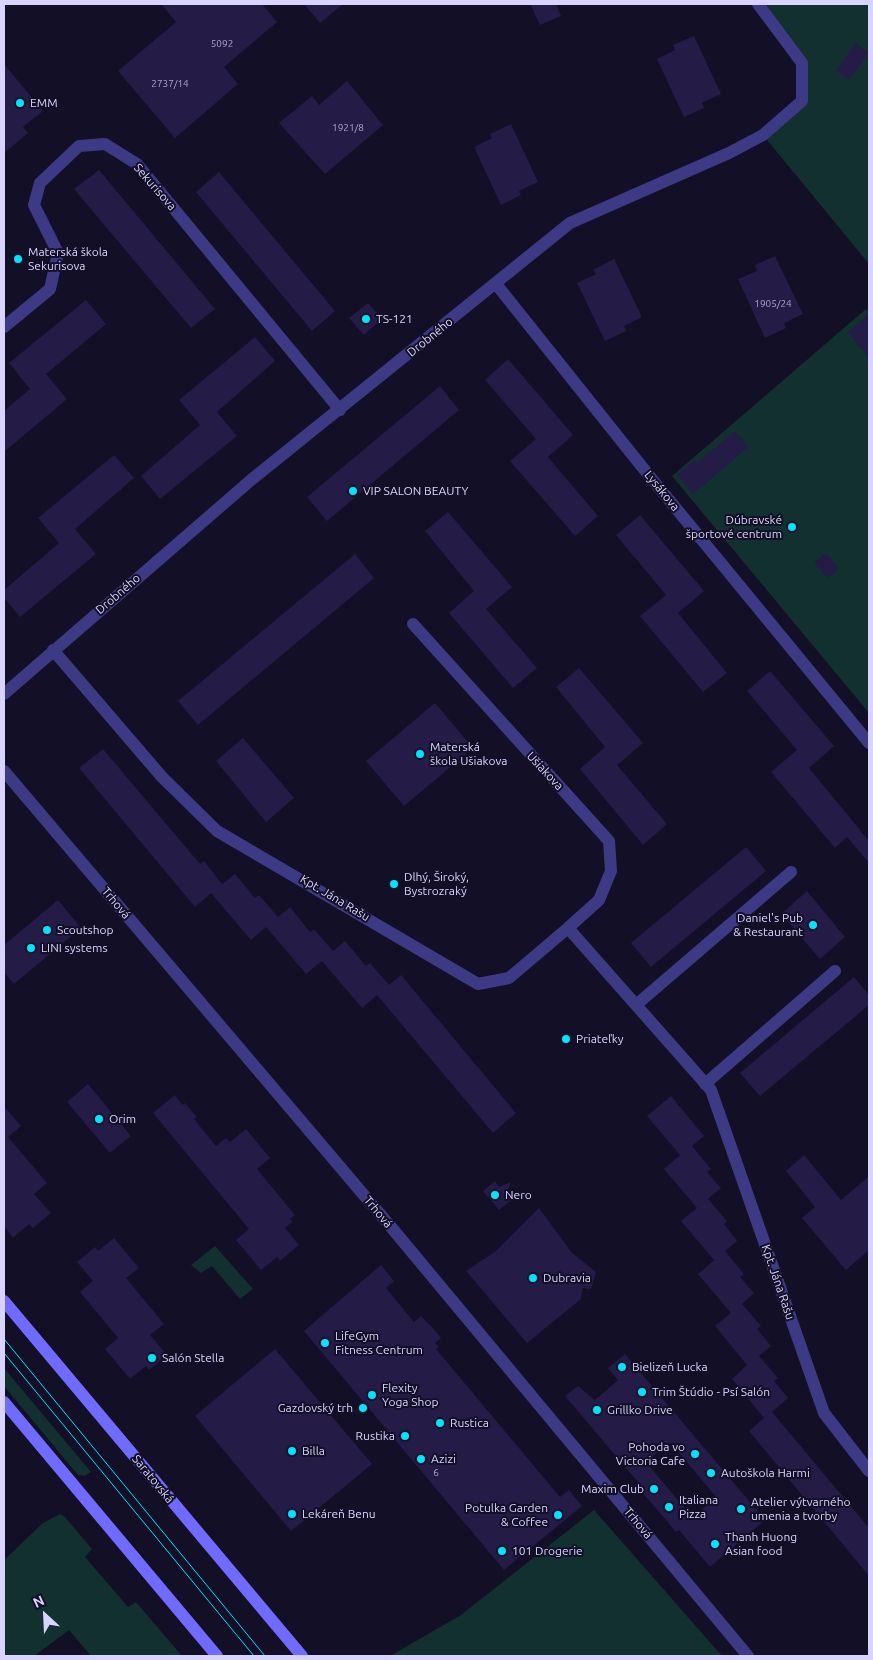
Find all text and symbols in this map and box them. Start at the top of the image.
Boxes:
house number: 5092 [211,38,233,50]
house number: 2737/14 [151,78,189,90]
place label: EMM [30,96,58,110]
marker: EMM [14,97,26,109]
house number: 1921/8 [332,122,364,134]
street label: Sekurisova [131,161,179,213]
place label: Materská škola Sekurisova [28,245,108,273]
marker: Materská škola Sekurisova [12,253,24,265]
house number: 1905/24 [754,298,792,310]
place label: TS-121 [376,312,413,326]
marker: TS-121 [360,313,372,325]
street label: Drobného [404,314,456,360]
street label: Lysákova [641,468,683,514]
place label: VIP SALON BEAUTY [363,484,469,498]
marker: VIP SALON BEAUTY [347,485,359,497]
place label: Dúbravské športové centrum [686,513,782,541]
marker: Dúbravské športové centrum [786,521,798,533]
street label: Drobného [93,571,143,617]
place label: Materská škola Ušiakova [430,740,507,768]
marker: Materská škola Ušiakova [414,748,426,760]
street label: Ušiakova [524,749,566,793]
place label: Dlhý, Široký, Bystrozraký [404,870,469,898]
street label: Kpt. Jána Rašu [298,872,372,924]
marker: Dlhý, Široký, Bystrozraký [388,878,400,890]
street label: Trhová [99,884,133,922]
place label: Daniel's Pub & Restaurant [733,911,803,939]
marker: Daniel's Pub & Restaurant [807,919,819,931]
place label: Scoutshop [57,923,114,937]
marker: Scoutshop [41,924,53,936]
place label: LINI systems [41,941,108,955]
marker: LINI systems [25,942,37,954]
place label: Priateľky [576,1032,624,1046]
marker: Priateľky [560,1033,572,1045]
place label: Orim [109,1112,136,1126]
marker: Orim [93,1113,105,1125]
place label: Nero [505,1188,532,1202]
marker: Nero [489,1189,501,1201]
street label: Trhová [361,1193,395,1231]
street label: Kpt. Jána Rašu [758,1243,798,1321]
place label: Dubravia [543,1271,591,1285]
marker: Dubravia [527,1272,539,1284]
place label: LifeGym Fitness Centrum [335,1329,423,1357]
marker: LifeGym Fitness Centrum [319,1337,331,1349]
place label: Salón Stella [162,1351,224,1365]
marker: Salón Stella [146,1352,158,1364]
place label: Bielizeň Lucka [632,1360,708,1374]
marker: Bielizeň Lucka [616,1361,628,1373]
place label: Flexity Yoga Shop [382,1381,438,1409]
place label: Trim Štúdio - Psí Salón [652,1385,770,1399]
marker: Trim Štúdio - Psí Salón [636,1386,648,1398]
marker: Flexity Yoga Shop [366,1389,378,1401]
place label: Gazdovský trh [278,1401,353,1415]
marker: Gazdovský trh [357,1402,369,1414]
place label: Grillko Drive [607,1403,673,1417]
marker: Grillko Drive [591,1404,603,1416]
place label: Rustica [450,1416,489,1430]
marker: Rustica [434,1417,446,1429]
place label: Rustika [356,1429,395,1443]
marker: Rustika [399,1430,411,1442]
place label: Pohoda vo Victoria Cafe [616,1440,685,1468]
place label: Billa [302,1444,325,1458]
marker: Billa [286,1445,298,1457]
marker: Pohoda vo Victoria Cafe [689,1448,701,1460]
street label: Saratovská [129,1452,177,1506]
place label: Azizi [431,1452,456,1466]
marker: Azizi [415,1453,427,1465]
place label: Autoškola Harmi [721,1466,810,1480]
house number: 6 [433,1467,439,1479]
marker: Autoškola Harmi [705,1467,717,1479]
place label: Maxim Club [581,1482,644,1496]
marker: Maxim Club [648,1483,660,1495]
place label: Italiana Pizza [679,1493,718,1521]
place label: Atelier výtvarného umenia a tvorby [751,1495,851,1523]
place label: Potulka Garden & Coffee [465,1501,548,1529]
marker: Italiana Pizza [663,1501,675,1513]
marker: Atelier výtvarného umenia a tvorby [735,1503,747,1515]
street label: Trhová [621,1504,655,1542]
place label: Lekáreň Benu [302,1507,376,1521]
marker: Lekáreň Benu [286,1508,298,1520]
marker: Potulka Garden & Coffee [552,1509,564,1521]
place label: Thanh Huong Asian food [725,1530,797,1558]
marker: Thanh Huong Asian food [709,1538,721,1550]
place label: 101 Drogerie [512,1544,583,1558]
marker: 101 Drogerie [496,1545,508,1557]
north arrow [20,1590,70,1640]
text: N [31,1592,47,1611]

